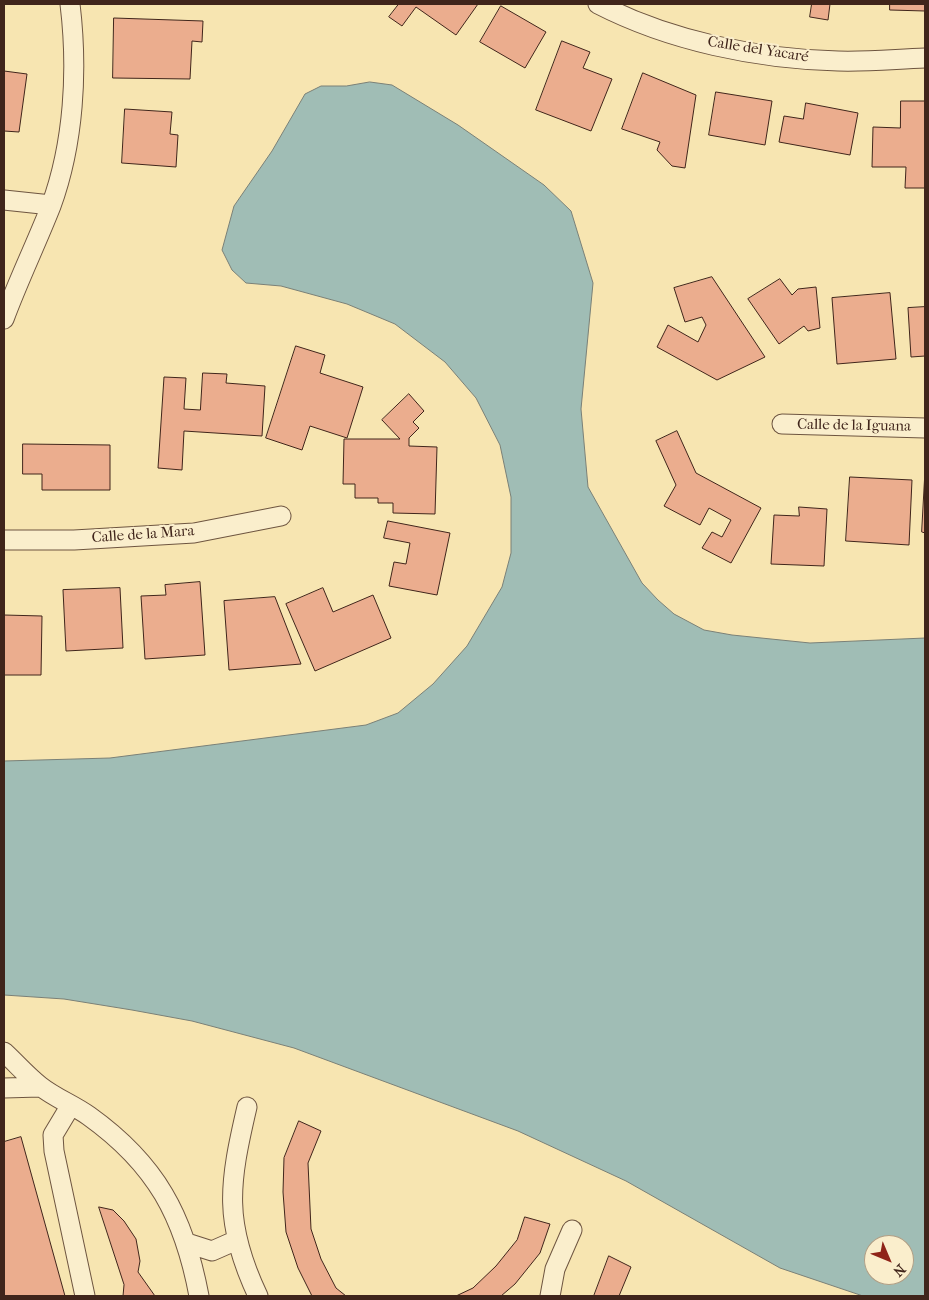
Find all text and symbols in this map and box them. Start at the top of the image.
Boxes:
street label: Calle del Yacaré [706,33,810,67]
street label: Calle de la Iguana [797,416,911,436]
street label: Calle de la Mara [91,522,195,548]
north arrow [864,1235,914,1285]
text: N [889,1260,909,1280]

